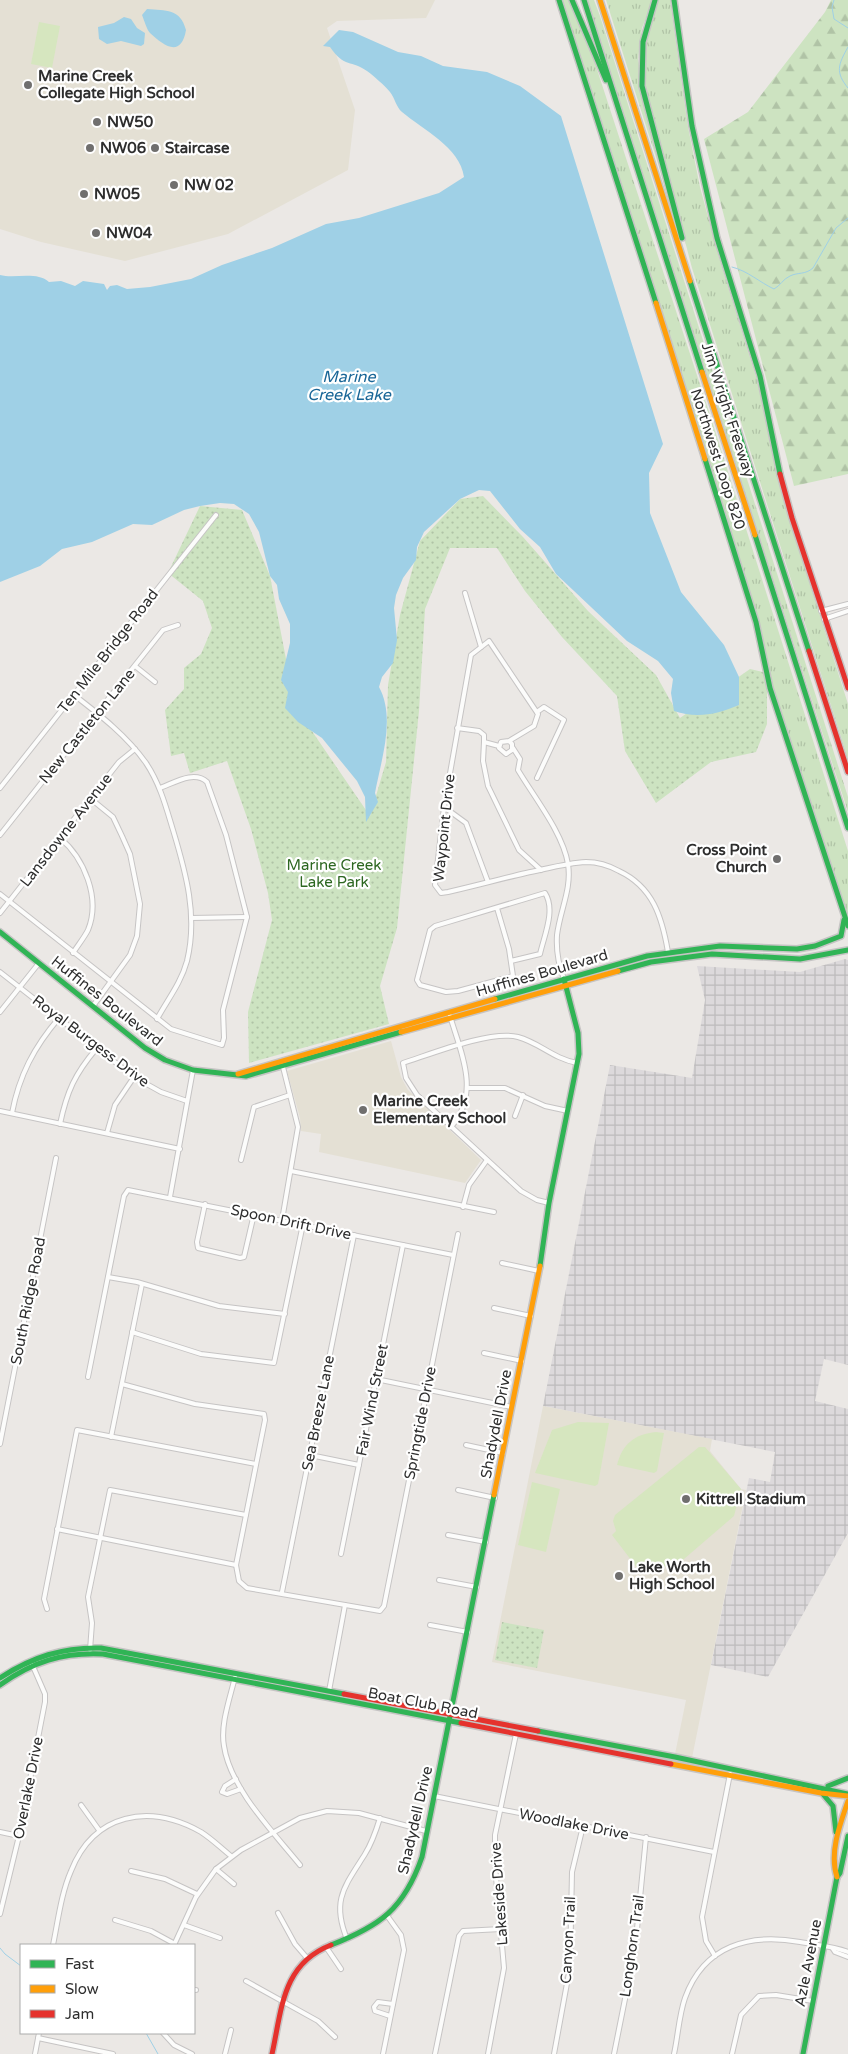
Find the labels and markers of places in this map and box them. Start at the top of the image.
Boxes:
place label: Marine Creek Collegate High School [38,67,195,103]
marker: Marine Creek Collegate High School [22,79,34,91]
place label: NW50 [107,113,154,131]
marker: NW50 [91,116,103,128]
place label: NW06 [100,139,146,157]
place label: Staircase [165,139,230,157]
marker: NW06 [84,142,96,154]
marker: Staircase [149,142,161,154]
place label: NW 02 [184,176,234,194]
marker: NW 02 [168,179,180,191]
place label: NW05 [94,185,140,203]
marker: NW05 [78,188,90,200]
place label: NW04 [106,224,153,242]
marker: NW04 [90,227,102,239]
place label: Cross Point Church [686,841,767,876]
marker: Cross Point Church [771,853,783,865]
place label: Marine Creek Elementary School [373,1092,506,1128]
marker: Marine Creek Elementary School [357,1104,369,1116]
place label: Kittrell Stadium [696,1490,806,1508]
marker: Kittrell Stadium [680,1493,692,1505]
place label: Lake Worth High School [629,1558,715,1594]
marker: Lake Worth High School [613,1570,625,1582]

